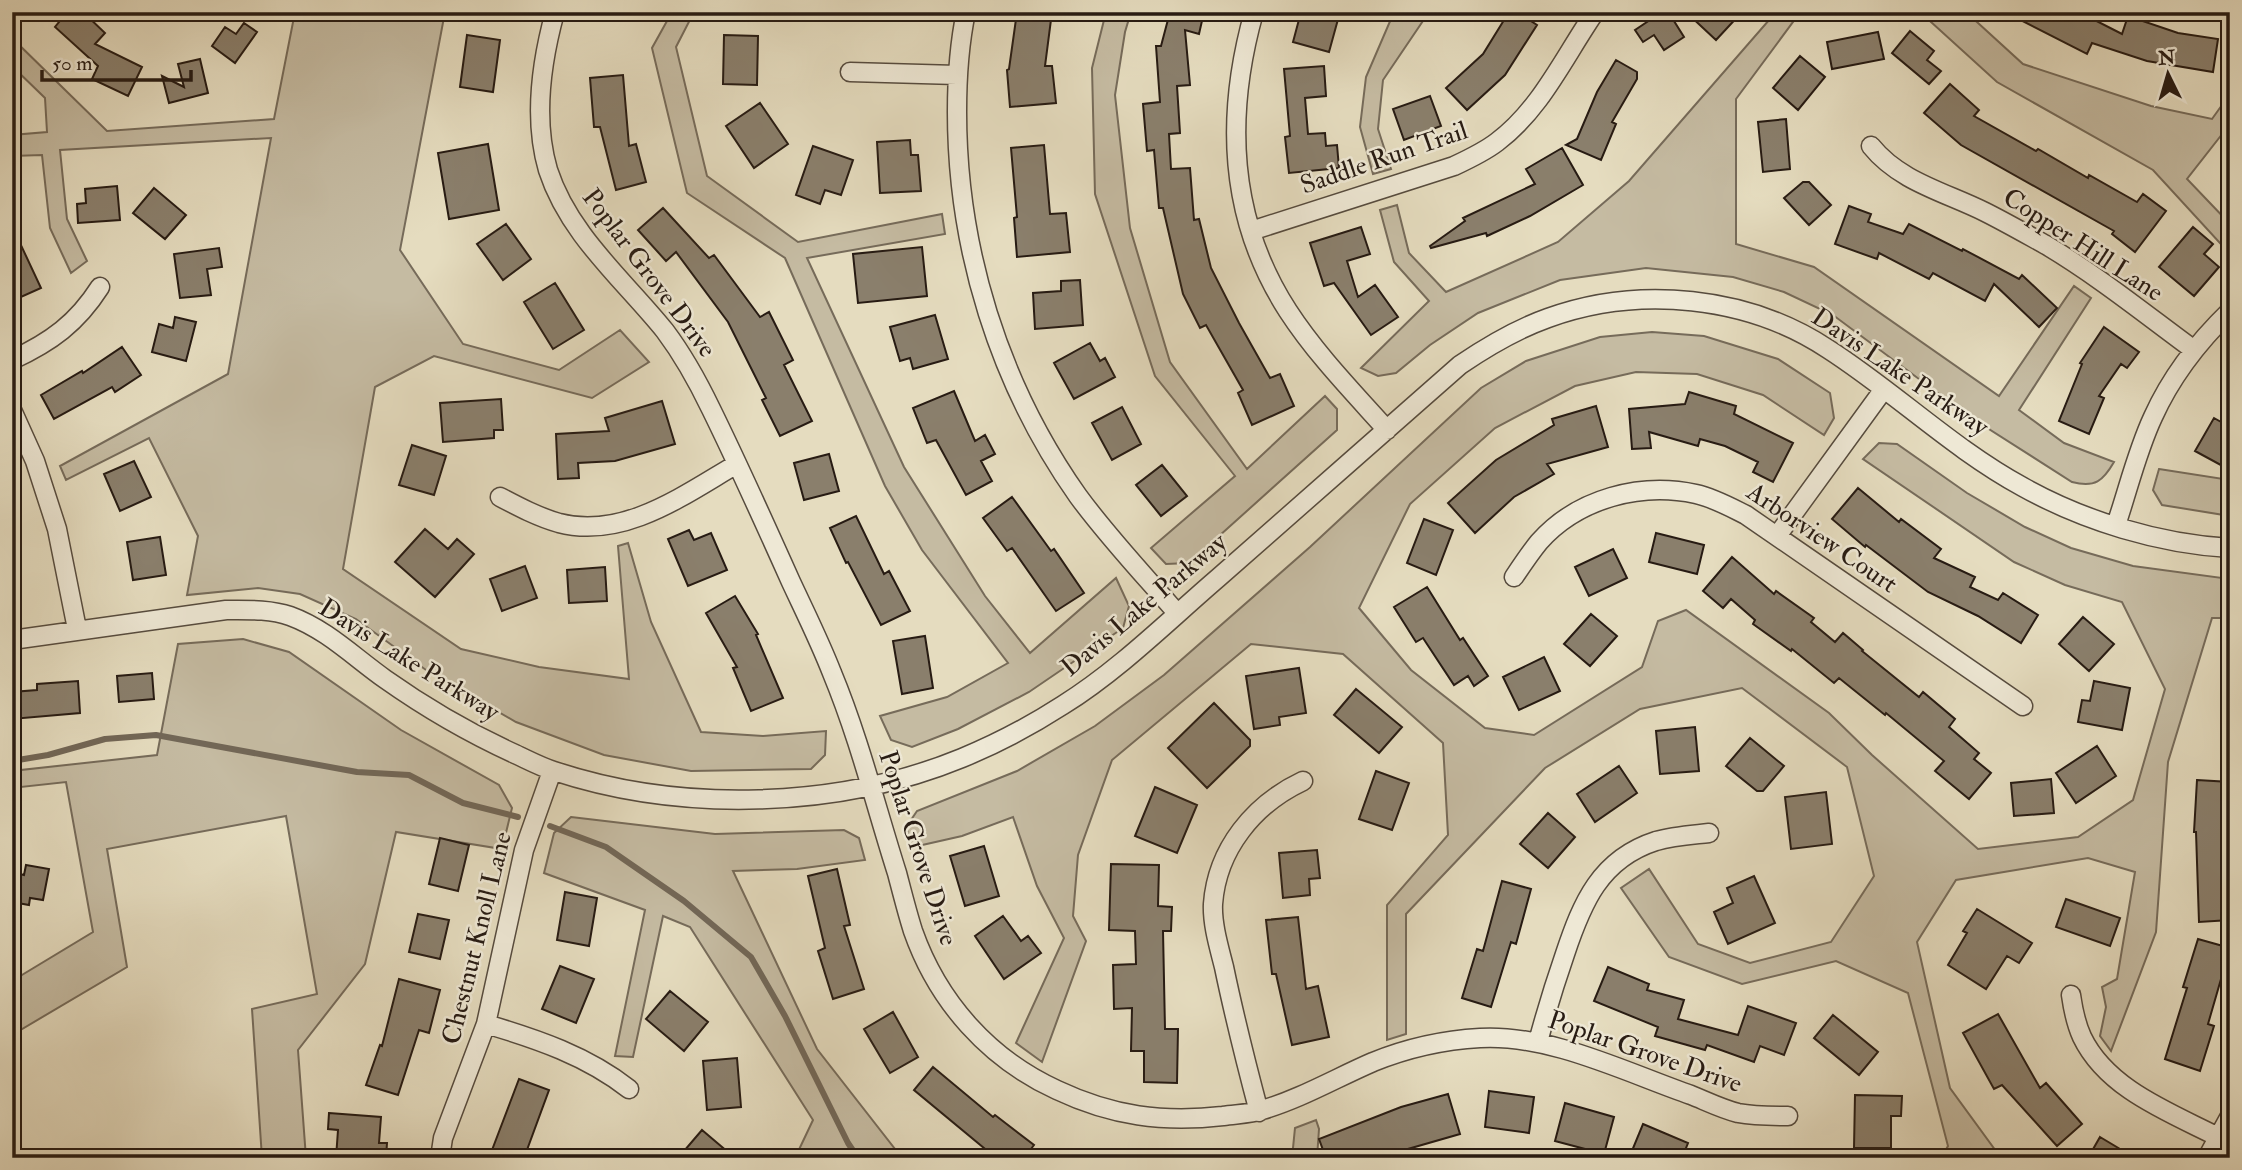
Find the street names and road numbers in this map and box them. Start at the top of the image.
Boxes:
street label: Saddle Run Trail [1296,114,1472,202]
street label: Copper Hill Lane [1996,181,2169,310]
street label: Poplar Grove Drive [574,182,723,364]
street label: Davis Lake Parkway [1805,301,1995,443]
street label: Arborview Court [1740,475,1903,600]
street label: Davis Lake Parkway [1055,526,1234,684]
street label: Davis Lake Parkway [313,592,506,729]
street label: Poplar Grove Drive [870,746,965,950]
street label: Chestnut Knoll Lane [435,828,519,1048]
street label: Poplar Grove Drive [1543,1004,1746,1101]

